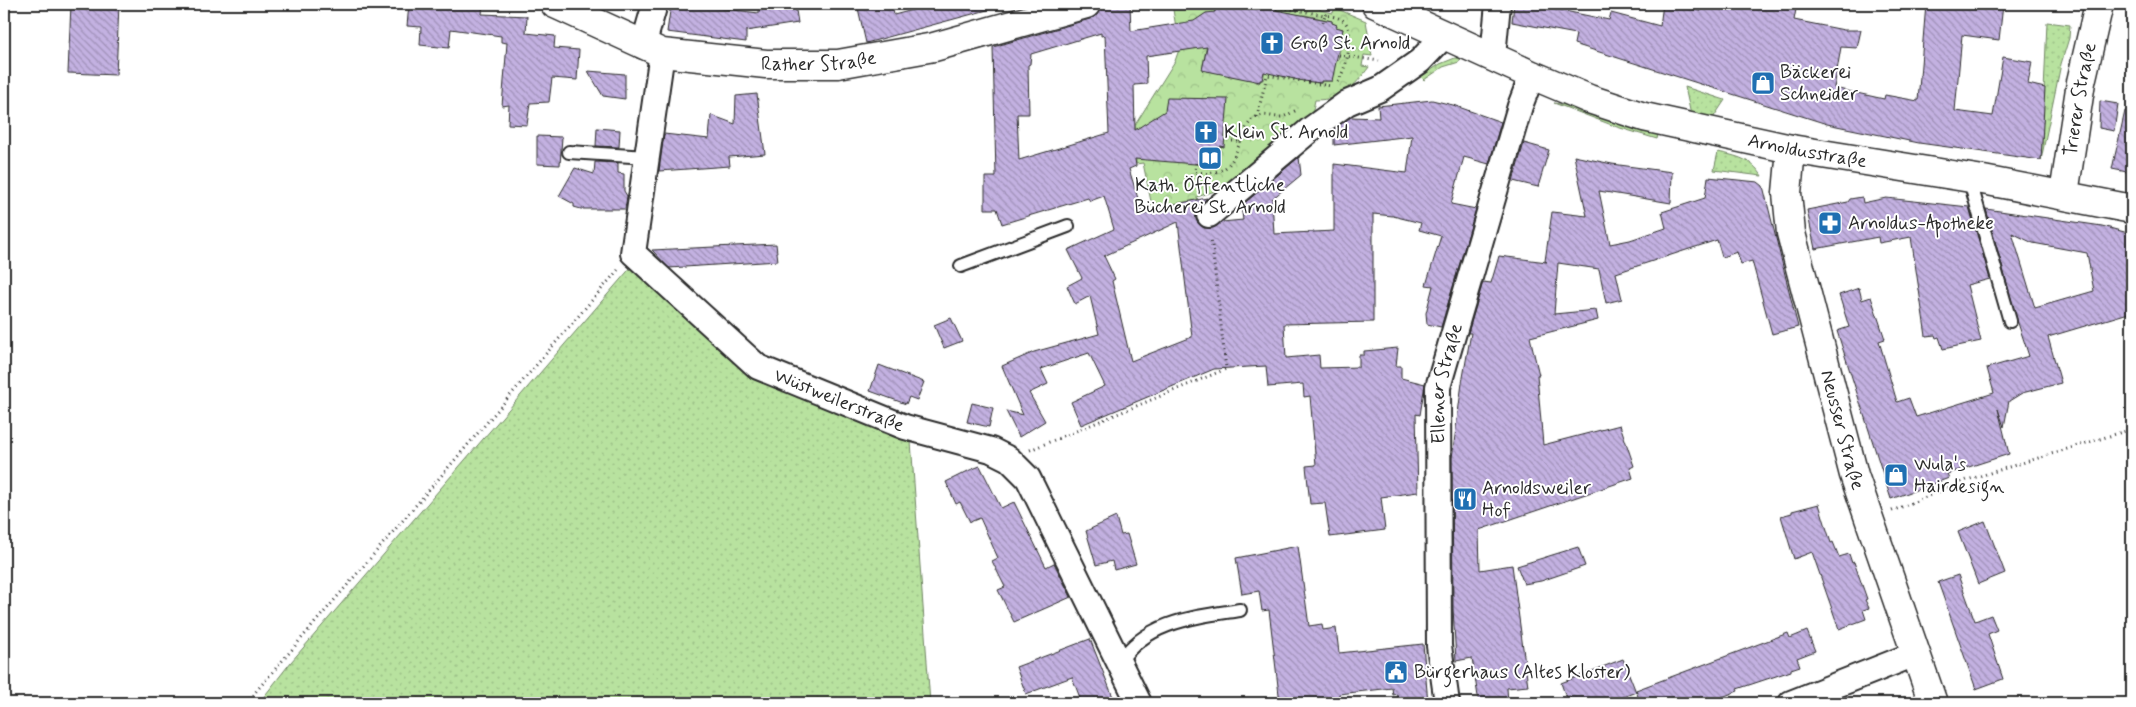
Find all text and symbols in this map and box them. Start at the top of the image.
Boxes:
church icon: Groß St. Arnold [1259,30,1285,56]
place label: Groß St. Arnold [1290,31,1410,56]
street label: Trierer Straße [2057,40,2102,158]
street label: Rather Straße [761,45,878,77]
place label: Bäckerei Schneider [1780,60,1858,107]
shop icon: Bäckerei Schneider [1750,70,1776,96]
church icon: Klein St. Arnold [1193,119,1219,145]
place label: Klein St. Arnold [1224,120,1348,145]
street label: Arnoldusstraße [1746,127,1869,174]
library icon: Kath. Öffentliche Bücherei St. Arnold [1197,145,1223,171]
place label: Kath. Öffentliche Bücherei St. Arnold [1134,173,1286,220]
pharmacy icon: Arnoldus-Apotheke [1817,210,1843,236]
place label: Arnoldus-Apotheke [1848,211,1994,238]
street label: Ellener Straße [1425,320,1468,444]
street label: Wüstweilerstraße [770,362,908,438]
street label: Neusser Straße [1815,367,1871,493]
place label: Wula's Hairdesign [1914,452,2004,502]
shop icon: Wula's Hairdesign [1883,462,1909,488]
place label: Arnoldsweiler Hof [1482,476,1591,523]
restaurant icon: Arnoldsweiler Hof [1452,486,1478,512]
public building icon: Bürgerhaus (Altes Kloster) [1383,659,1409,685]
place label: Bürgerhaus (Altes Kloster) [1414,660,1631,688]

